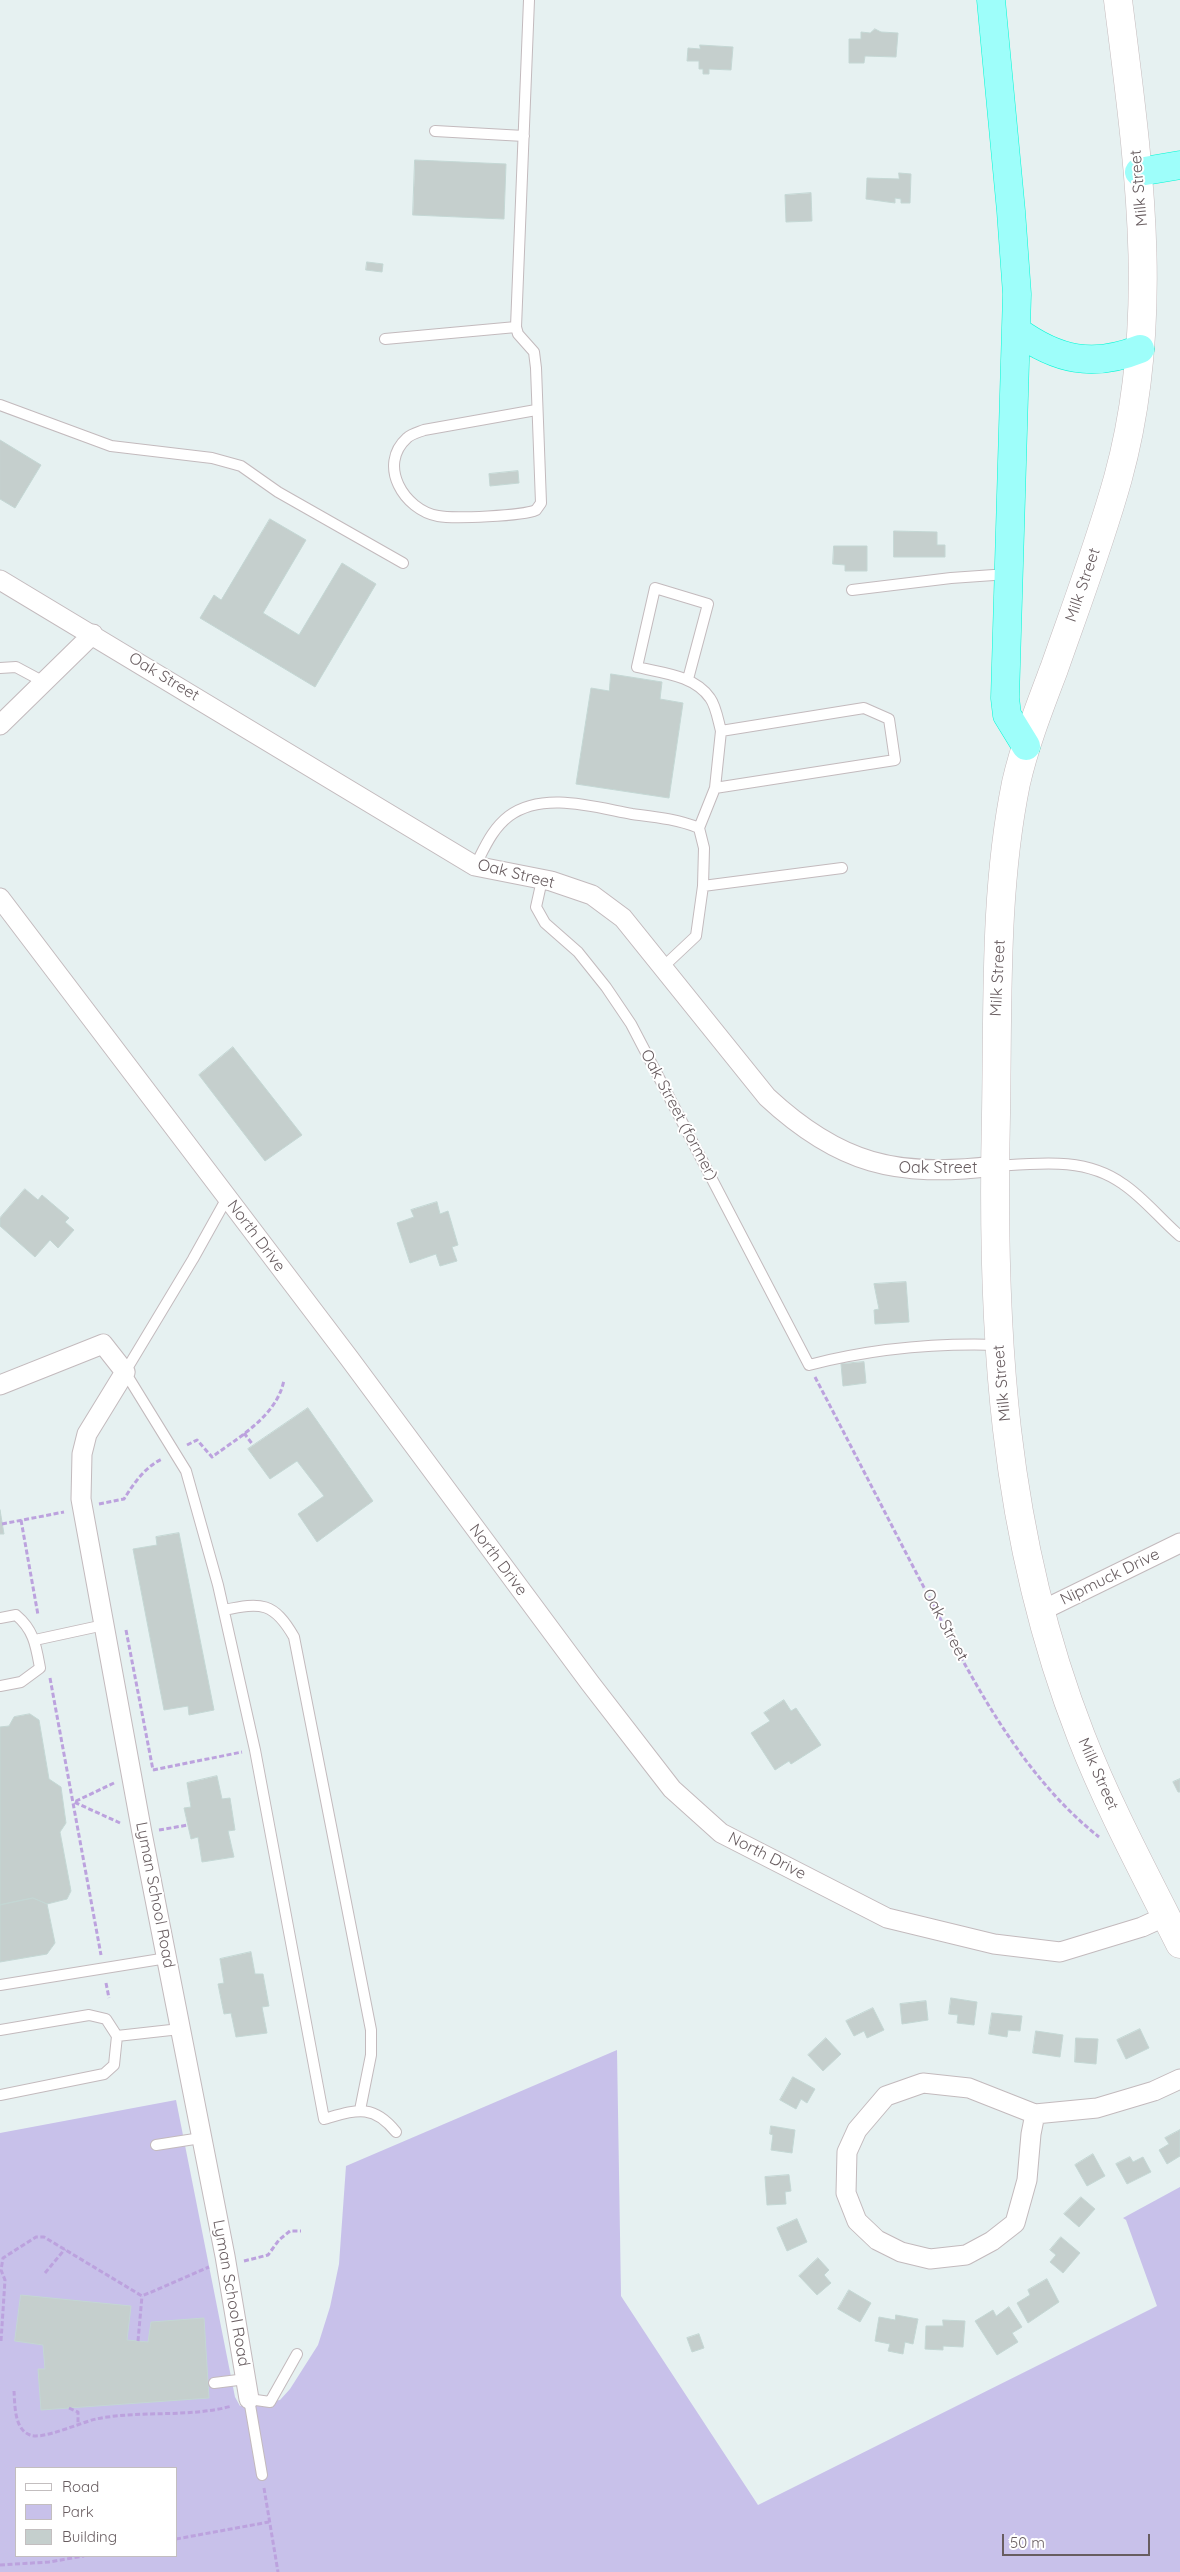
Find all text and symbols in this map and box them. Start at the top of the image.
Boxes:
street label: Milk Street [1126,149,1152,227]
street label: Milk Street [1061,545,1105,625]
street label: Oak Street [125,649,203,705]
street label: Oak Street [476,855,556,893]
street label: Milk Street [986,939,1010,1017]
street label: Oak Street (former) [636,1046,722,1184]
street label: Oak Street [899,1158,977,1178]
street label: North Drive [223,1196,289,1276]
street label: Milk Street [989,1344,1015,1422]
street label: North Drive [465,1520,531,1600]
street label: Nipmuck Drive [1057,1545,1163,1609]
street label: Oak Street [918,1586,972,1664]
street label: Milk Street [1074,1735,1122,1813]
street label: Lyman School Road [131,1820,179,1970]
street label: North Drive [725,1828,809,1884]
street label: Lyman School Road [209,2218,253,2368]
legend [15,2467,178,2557]
text: Road [62,2477,99,2496]
text: Park [62,2502,94,2521]
scale bar [1005,2524,1152,2556]
text: Building [62,2527,117,2546]
text: 50 m [1010,2533,1045,2552]

